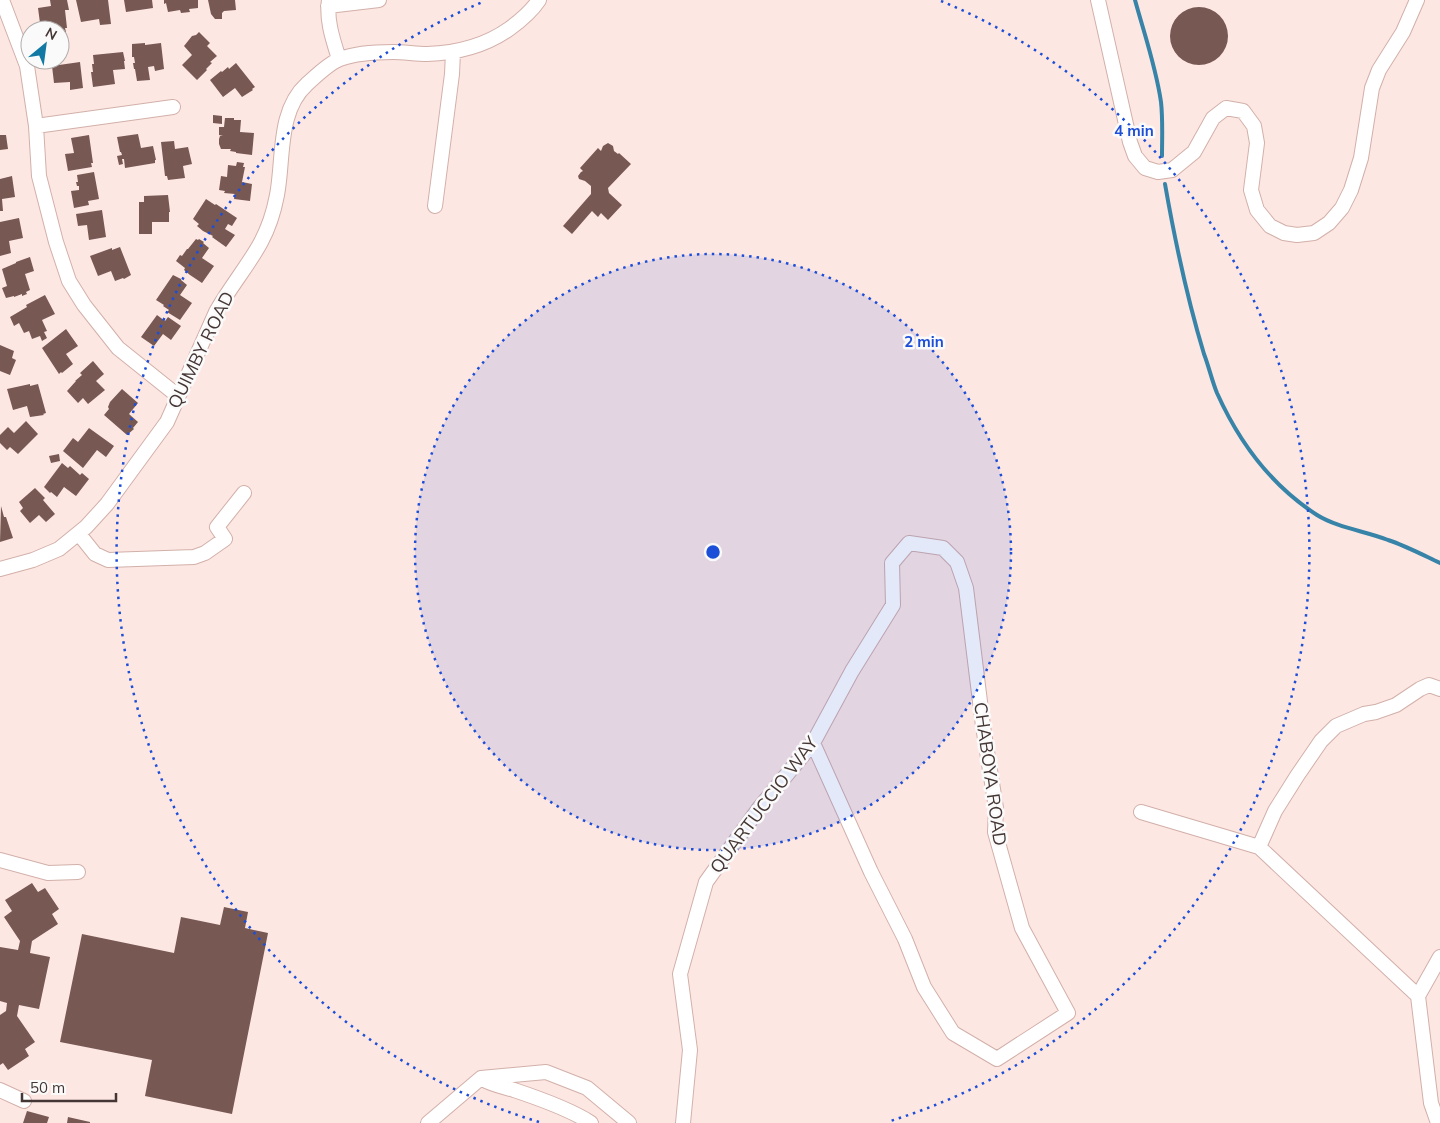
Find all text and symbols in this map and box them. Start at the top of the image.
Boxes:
north arrow [20,20,70,70]
text: N [42,23,60,44]
text: 4 min [1114,121,1154,140]
street label: QUIMBY ROAD [162,287,239,412]
text: 2 min [904,332,944,351]
centre of rings [704,543,722,561]
street label: CHABOYA ROAD [969,700,1012,847]
street label: QUARTUCCIO WAY [705,731,823,878]
scale bar [22,1070,116,1102]
text: 50 m [30,1078,65,1097]

